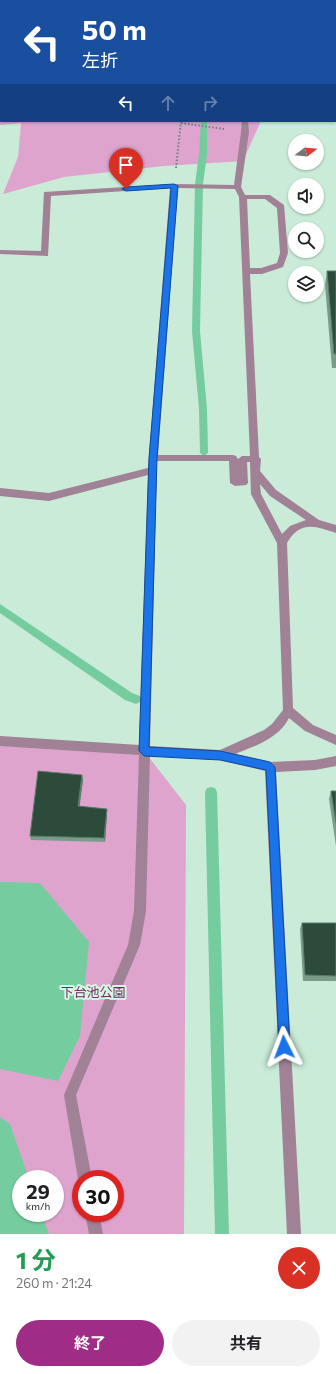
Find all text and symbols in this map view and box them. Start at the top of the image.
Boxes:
text: 50 m [82,12,147,46]
icon: left [16,16,68,68]
text: 左折 [82,49,118,71]
icon: left [115,92,137,114]
icon: ahead [157,92,179,114]
icon: right [199,92,221,114]
north arrow [288,134,324,170]
map controls [288,134,324,302]
pin [109,148,143,189]
icon: arrive [115,154,137,176]
button: sound [288,178,324,214]
button: search [288,222,324,258]
button: layers [288,266,324,302]
park label: 下台池公園 [60,984,126,1000]
position arrow [263,1026,305,1068]
speed limit sign: 30 [72,1170,124,1222]
text: 29 [26,1179,50,1203]
text: km/h [26,1200,50,1212]
text: 1 分 [16,1245,55,1274]
button: close [278,1247,320,1289]
text: 260 m · 21:24 [16,1275,92,1291]
button: 終了 [16,1320,164,1366]
button: 共有 [172,1320,320,1366]

